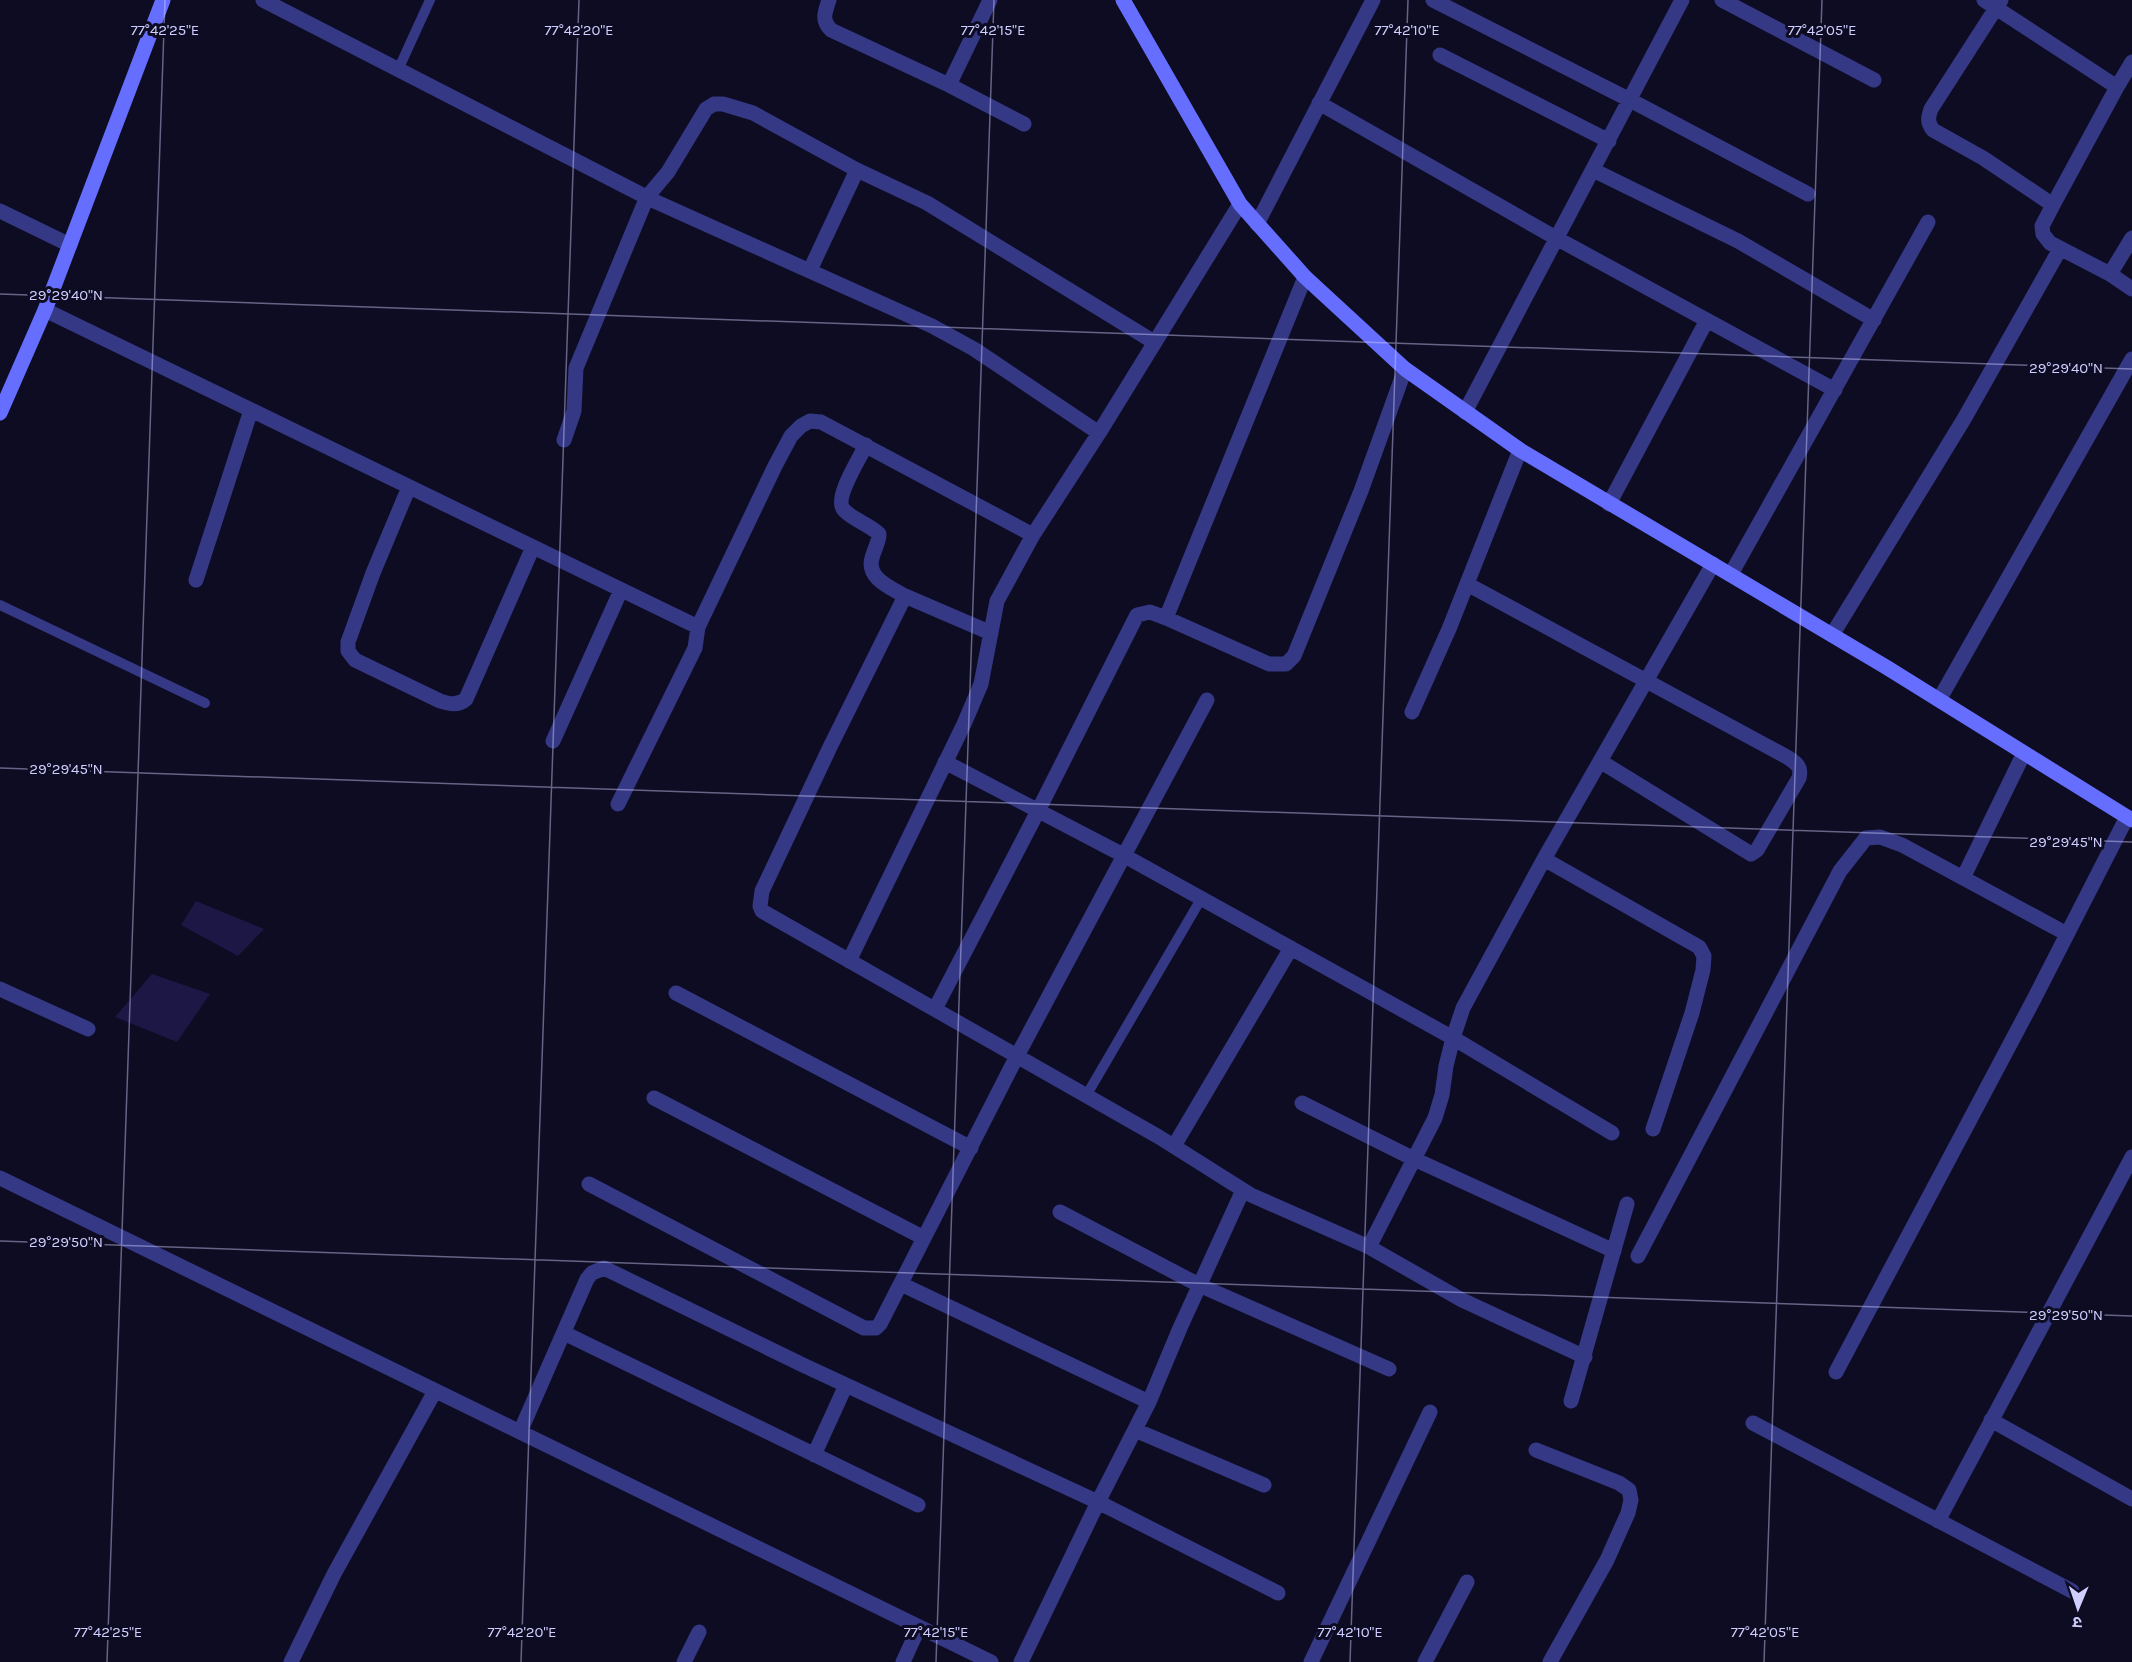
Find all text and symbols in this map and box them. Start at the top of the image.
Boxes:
text: 77°42'25"E [131,21,199,39]
text: 77°42'20"E [545,21,613,39]
text: 77°42'15"E [961,21,1025,39]
text: 77°42'10"E [1374,21,1440,39]
text: 77°42'05"E [1788,21,1856,39]
text: 29°29'40"N [29,286,103,304]
text: 29°29'40"N [2029,359,2103,377]
text: 29°29'45"N [29,760,103,778]
text: 29°29'45"N [2029,833,2103,851]
text: 29°29'50"N [29,1233,103,1251]
text: 29°29'50"N [2029,1306,2103,1324]
north arrow [2048,1578,2108,1638]
text: उ [2072,1613,2083,1632]
text: 77°42'25"E [74,1623,142,1641]
text: 77°42'20"E [488,1623,556,1641]
text: 77°42'15"E [904,1623,968,1641]
text: 77°42'10"E [1317,1623,1383,1641]
text: 77°42'05"E [1731,1623,1799,1641]

